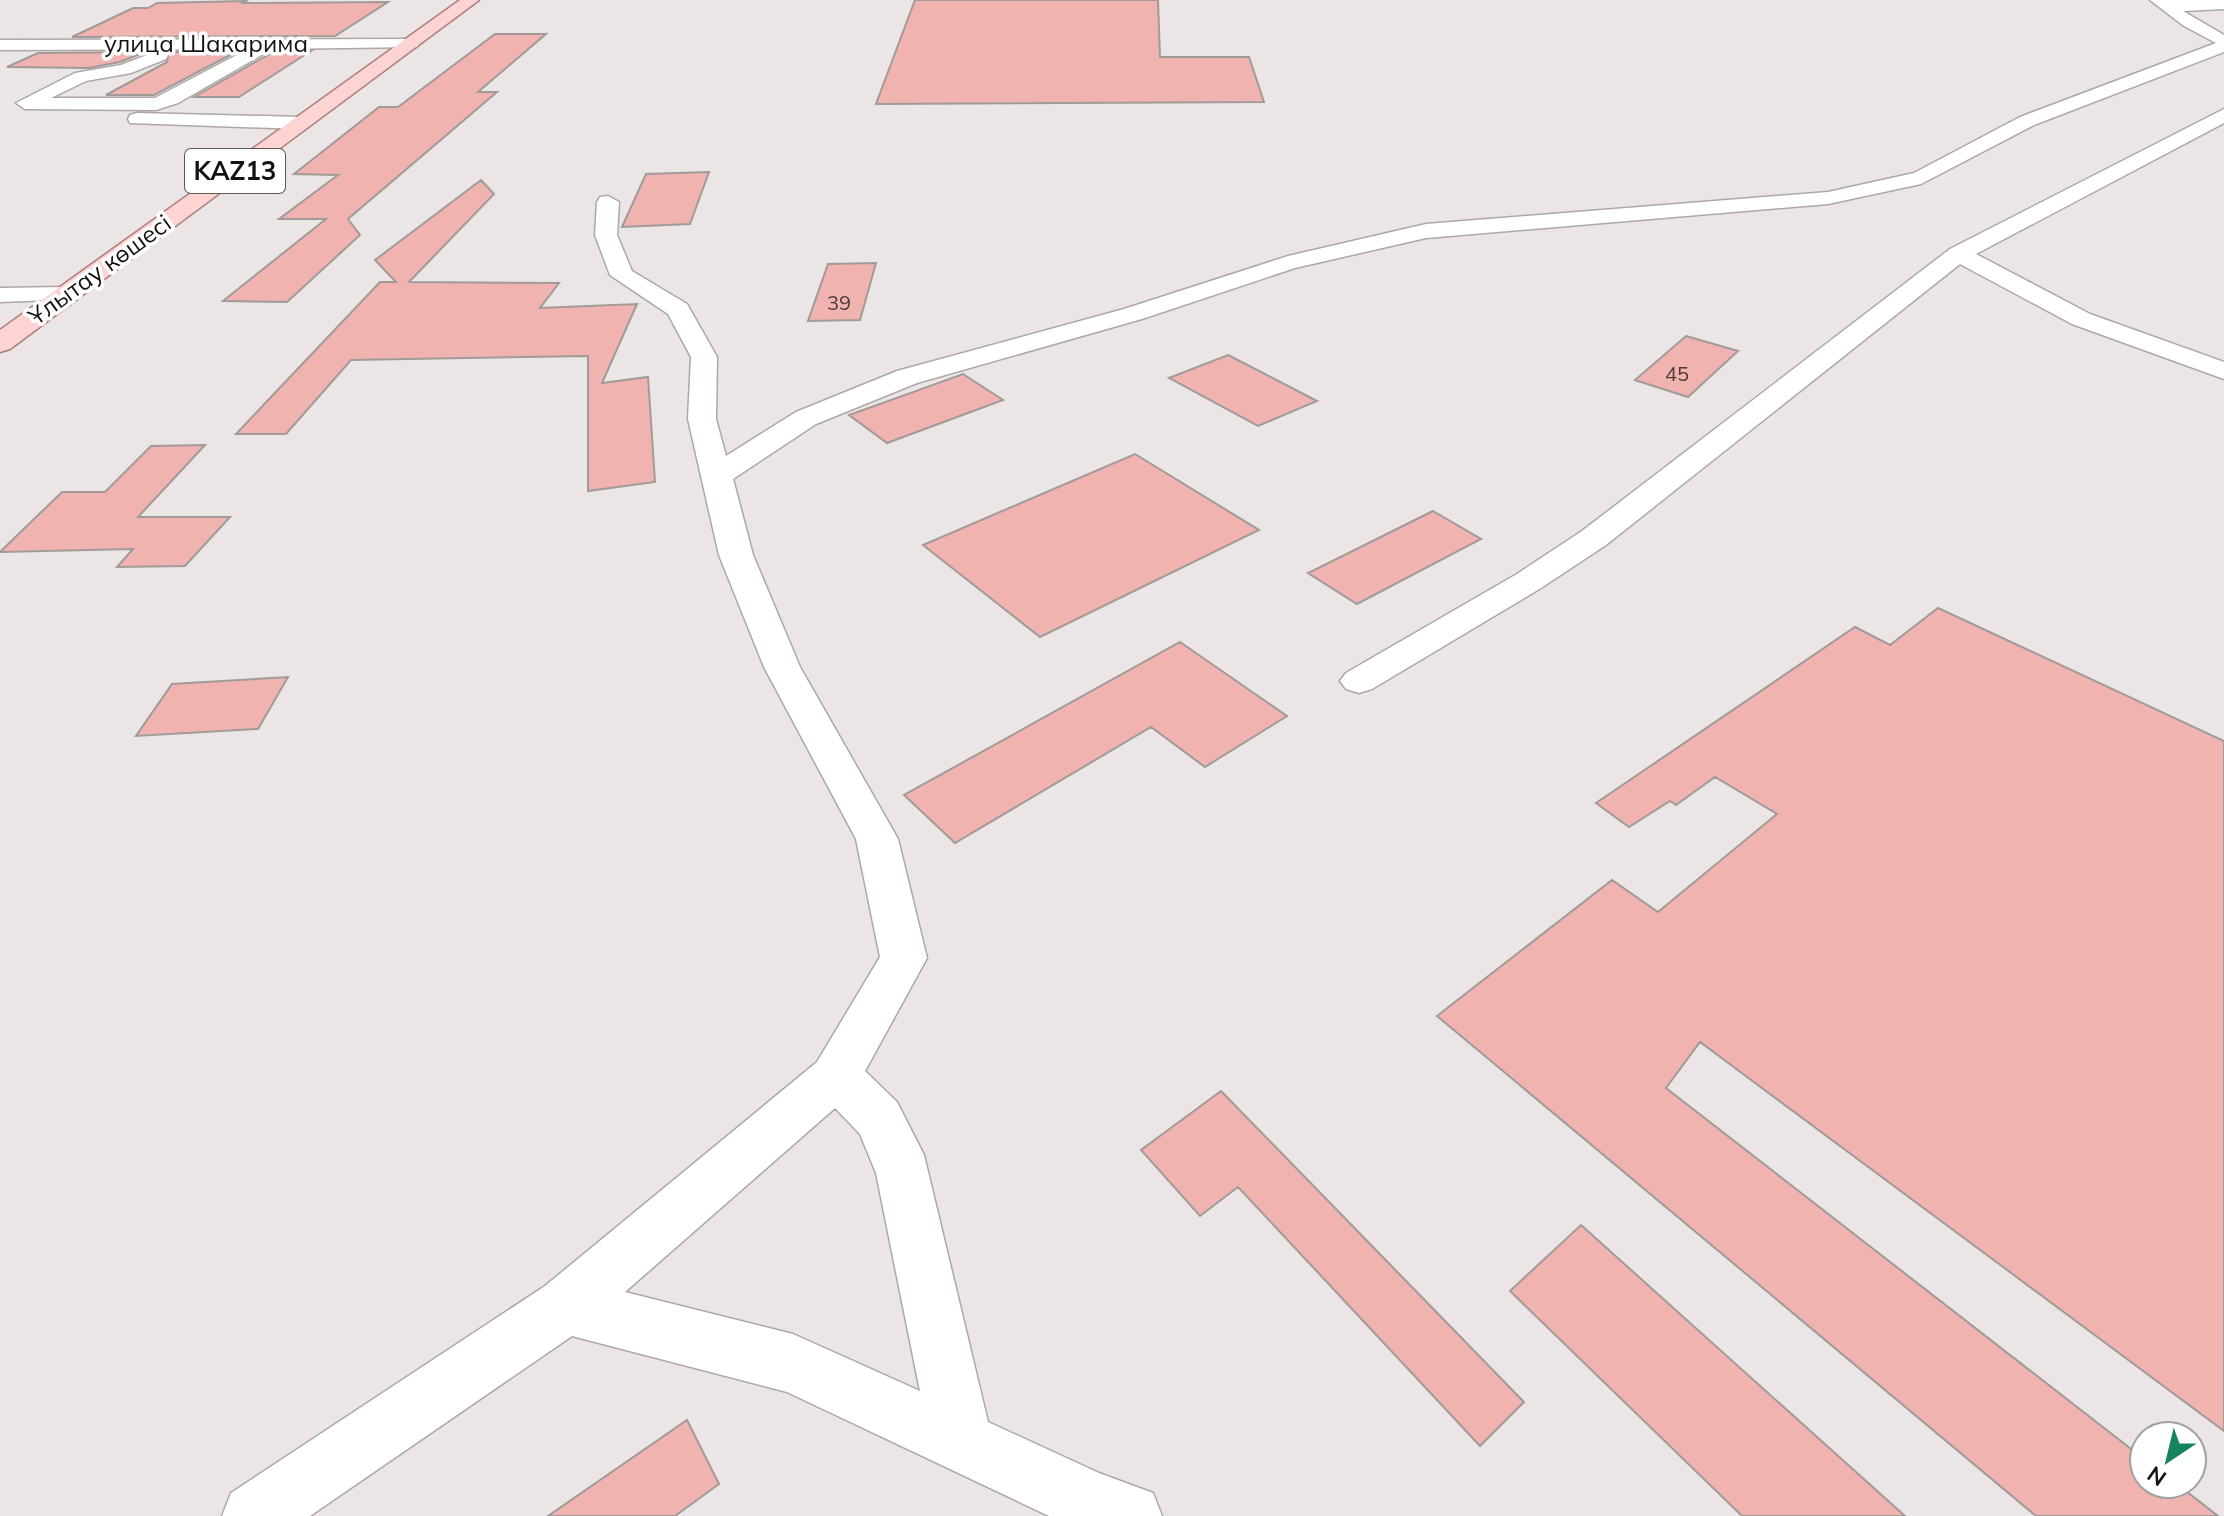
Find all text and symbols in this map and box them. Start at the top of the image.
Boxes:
street label: улица Шакарима [104,28,308,58]
road number: KAZ13 [185,149,285,193]
street label: Ұлытау көшесі [21,207,177,332]
house number: 39 [827,290,851,315]
house number: 45 [1665,361,1689,386]
north arrow [2128,1420,2208,1500]
text: N [2142,1460,2171,1493]

